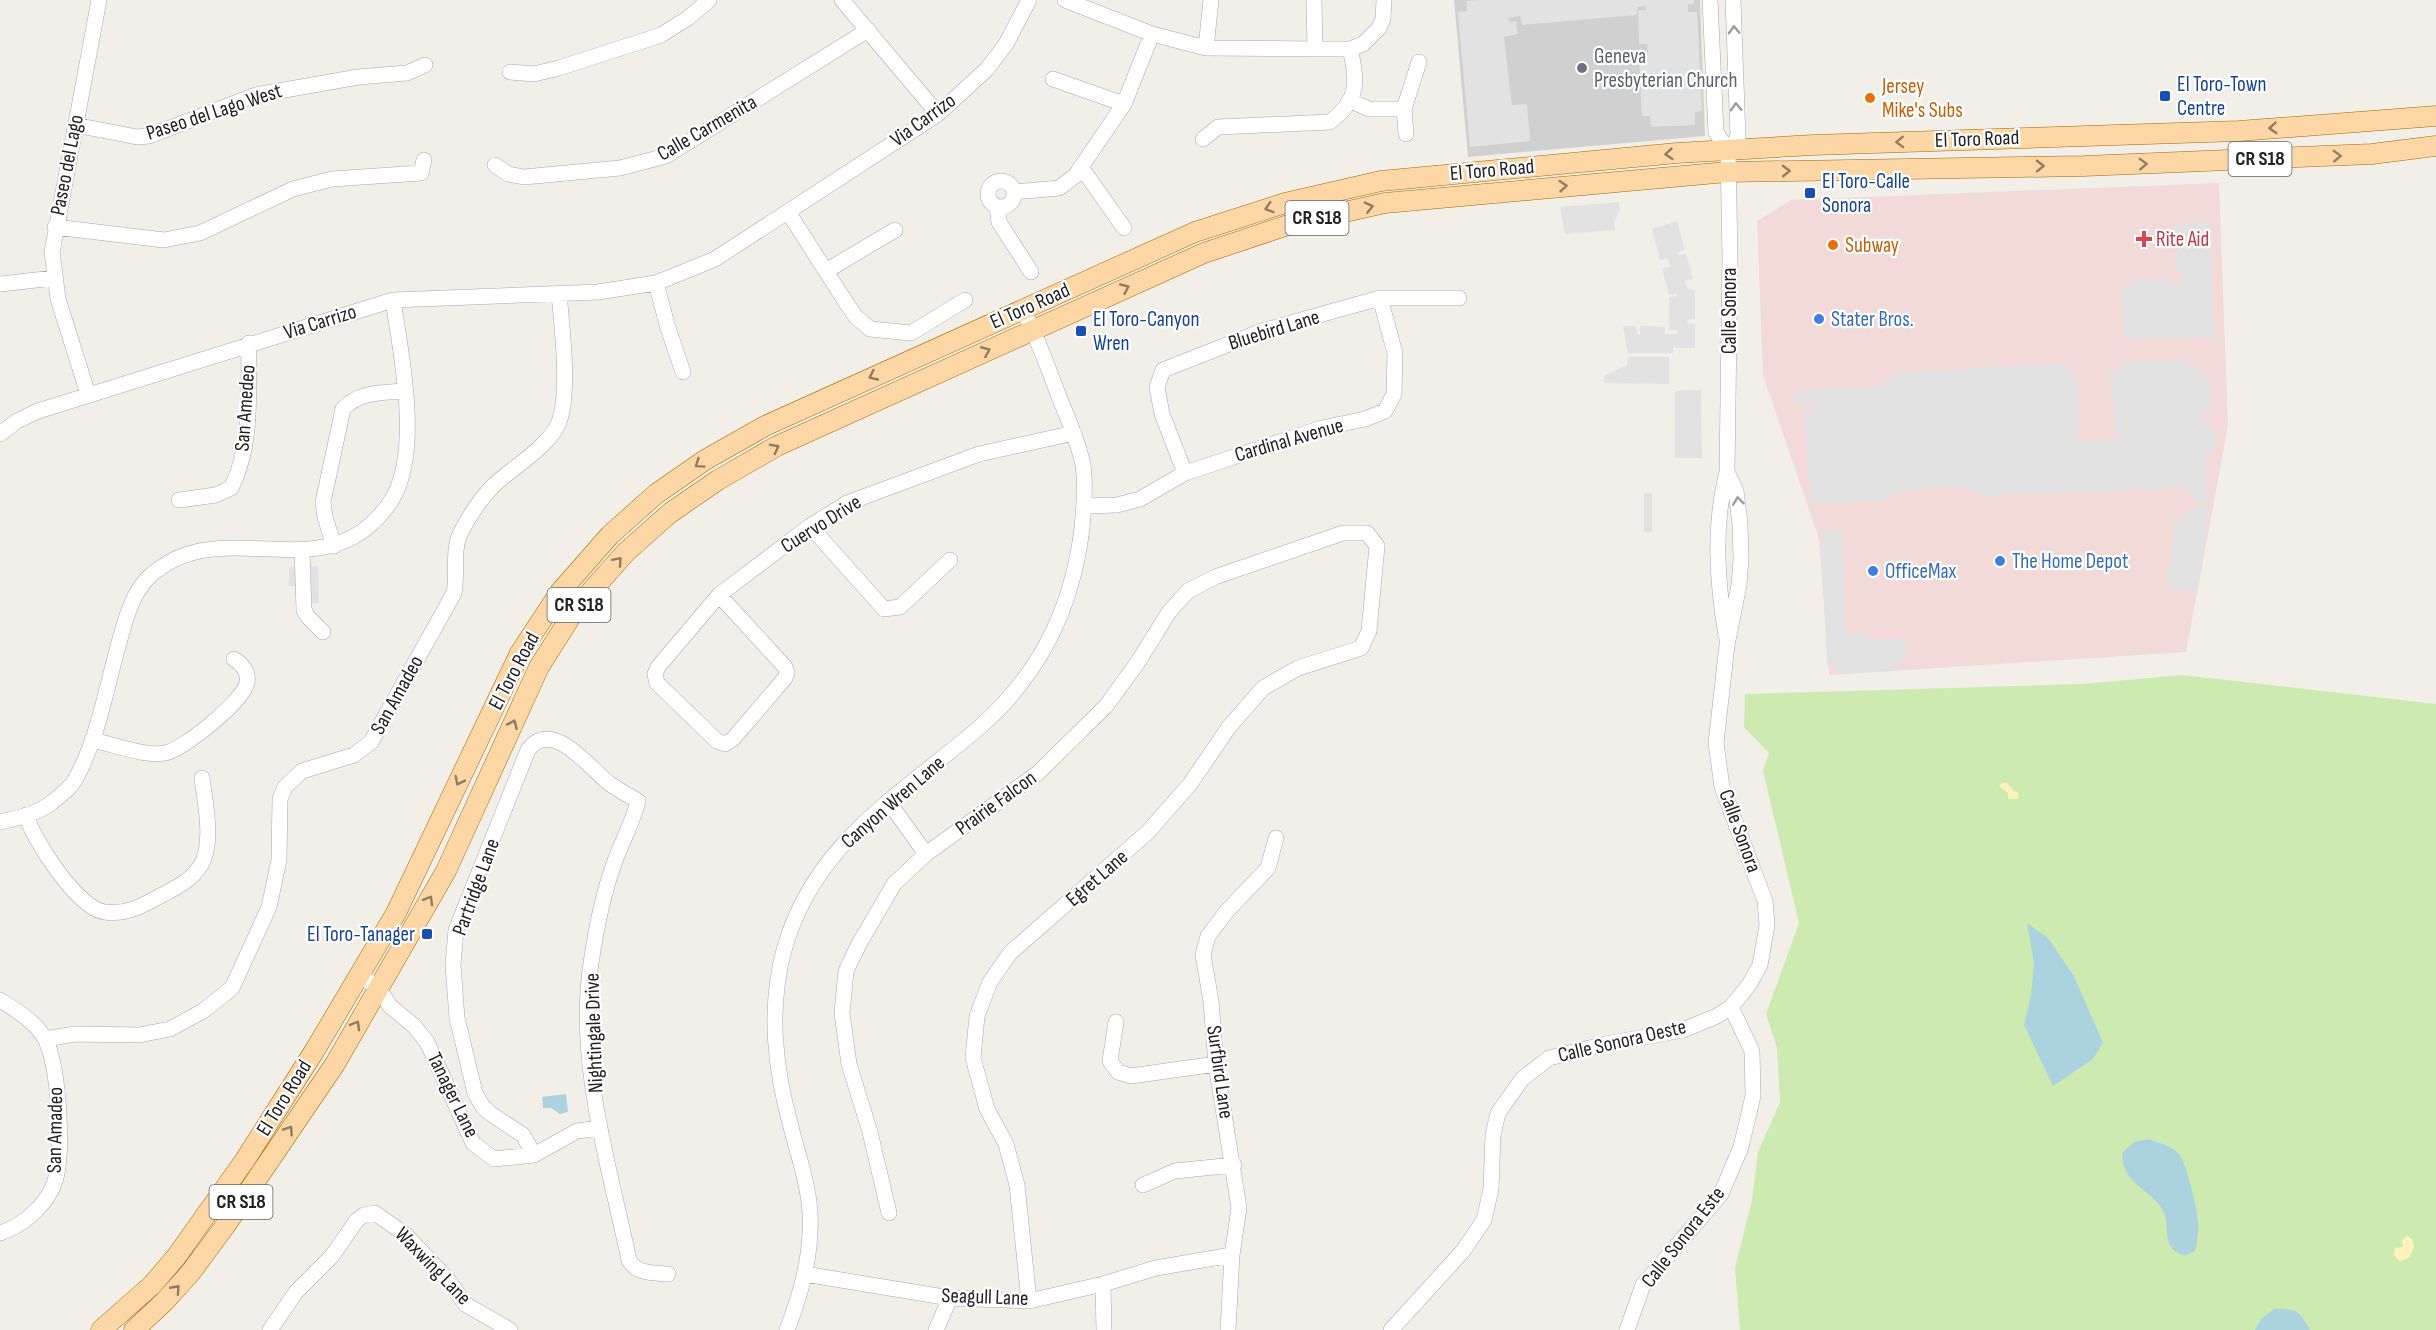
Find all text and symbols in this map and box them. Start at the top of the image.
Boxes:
one-way arrow [1727,26,1740,35]
place label: Geneva Presbyterian Church [1594,44,1737,93]
marker: Geneva Presbyterian Church [1575,61,1589,75]
place label: El Toro-Town Centre [2177,72,2266,121]
place label: Jersey Mike's Subs [1881,74,1963,123]
street label: Paseo del Lago West [143,78,285,146]
street label: Via Carrizo [885,88,961,152]
marker: El Toro-Town Centre [2158,89,2172,103]
street label: Calle Carmenita [653,90,761,166]
marker: Jersey Mike's Subs [1863,91,1877,105]
one-way arrow [1730,103,1743,112]
street label: Paseo del Lago [45,113,89,217]
one-way arrow [2269,122,2278,135]
street label: El Toro Road [1934,125,2020,153]
one-way arrow [1895,136,1904,148]
road number: CR S18 [2228,142,2292,176]
one-way arrow [1665,147,1674,160]
one-way arrow [2333,149,2342,162]
street label: El Toro Road [1449,154,1535,186]
one-way arrow [2138,157,2147,170]
one-way arrow [2035,160,2044,172]
one-way arrow [1781,165,1790,177]
place label: El Toro-Calle Sonora [1822,169,1910,218]
one-way arrow [1558,180,1567,193]
marker: El Toro-Calle Sonora [1803,186,1817,200]
one-way arrow [1264,201,1275,213]
road number: CR S18 [1286,201,1348,235]
one-way arrow [1364,201,1374,214]
place label: Rite Aid [2156,227,2209,252]
marker: Rite Aid [2137,232,2151,246]
place label: Subway [1845,233,1899,258]
marker: Subway [1826,238,1840,252]
street label: Calle Sonora [1717,268,1742,354]
street label: El Toro Road [986,277,1074,335]
one-way arrow [1119,284,1130,296]
street label: Via Carrizo [281,299,359,345]
street label: Bluebird Lane [1225,304,1323,356]
place label: El Toro-Canyon Wren [1093,307,1199,356]
place label: Stater Bros. [1831,307,1914,332]
marker: Stater Bros. [1812,312,1826,326]
marker: El Toro-Canyon Wren [1074,324,1088,338]
one-way arrow [979,346,990,358]
street label: San Amedeo [230,364,260,452]
one-way arrow [869,369,880,381]
street label: Cardinal Avenue [1232,413,1346,467]
one-way arrow [768,443,779,455]
one-way arrow [695,457,706,468]
street label: Cuervo Drive [776,489,866,559]
one-way arrow [1732,497,1744,506]
place label: The Home Depot [2012,549,2128,574]
marker: The Home Depot [1993,554,2007,568]
one-way arrow [611,558,622,568]
place label: OfficeMax [1885,559,1957,584]
marker: OfficeMax [1866,564,1880,578]
road number: CR S18 [548,588,610,622]
street label: El Toro Road [483,628,545,714]
street label: San Amadeo [365,651,429,739]
one-way arrow [505,720,517,731]
street label: Canyon Wren Lane [836,750,950,854]
street label: Prairie Falcon [951,765,1041,841]
one-way arrow [454,775,466,786]
street label: Calle Sonora [1713,786,1767,876]
street label: Partridge Lane [447,835,505,939]
street label: Egret Lane [1061,844,1133,912]
one-way arrow [422,896,433,906]
place label: El Toro-Tanager [307,922,415,947]
marker: El Toro-Tanager [420,927,434,941]
street label: Nightingale Drive [579,973,609,1093]
street label: Calle Sonora Oeste [1555,1014,1689,1068]
one-way arrow [349,1021,361,1031]
street label: Surfbird Lane [1201,1024,1239,1120]
street label: Tanager Lane [422,1048,484,1142]
street label: El Toro Road [251,1056,317,1140]
street label: San Amadeo [42,1087,68,1173]
one-way arrow [282,1126,293,1137]
street label: Calle Sonora Este [1636,1182,1730,1292]
road number: CR S18 [210,1185,272,1219]
street label: Waxwing Lane [390,1222,476,1310]
street label: Seagull Lane [941,1283,1029,1311]
one-way arrow [169,1285,180,1296]

